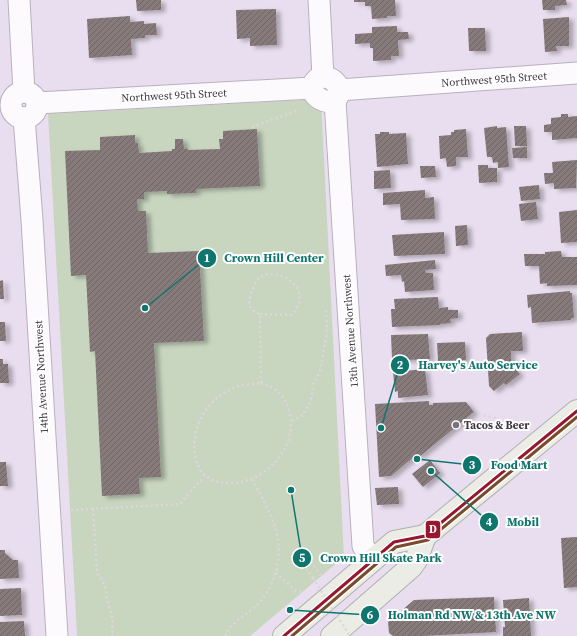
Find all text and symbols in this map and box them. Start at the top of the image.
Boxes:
street label: Northwest 95th Street [441,68,548,91]
street label: Northwest 95th Street [121,85,228,106]
callout: Crown Hill Center [197,246,332,270]
text: 1 [204,250,210,266]
text: Crown Hill Center [224,250,324,266]
street label: 13th Avenue Northwest [339,274,362,388]
street label: 14th Avenue Northwest [31,320,52,434]
callout: Harvey's Auto Service [390,353,545,377]
text: 2 [397,357,404,373]
text: Harvey's Auto Service [418,357,538,373]
place label: Tacos & Beer [464,418,530,433]
marker: Tacos & Beer [451,420,461,430]
callout: Food Mart [462,453,555,477]
text: 3 [469,457,476,473]
text: Food Mart [491,457,548,473]
callout: Mobil [479,510,547,534]
text: 4 [486,514,493,530]
text: Mobil [507,514,539,530]
line badge: D [425,520,441,539]
text: D [429,522,437,537]
callout: Crown Hill Skate Park [292,546,449,570]
text: 5 [299,550,306,566]
text: Crown Hill Skate Park [320,550,442,566]
callout: Holman Rd NW & 13th Ave NW [360,603,564,627]
text: 6 [367,607,374,623]
text: Holman Rd NW & 13th Ave NW [388,607,556,623]

